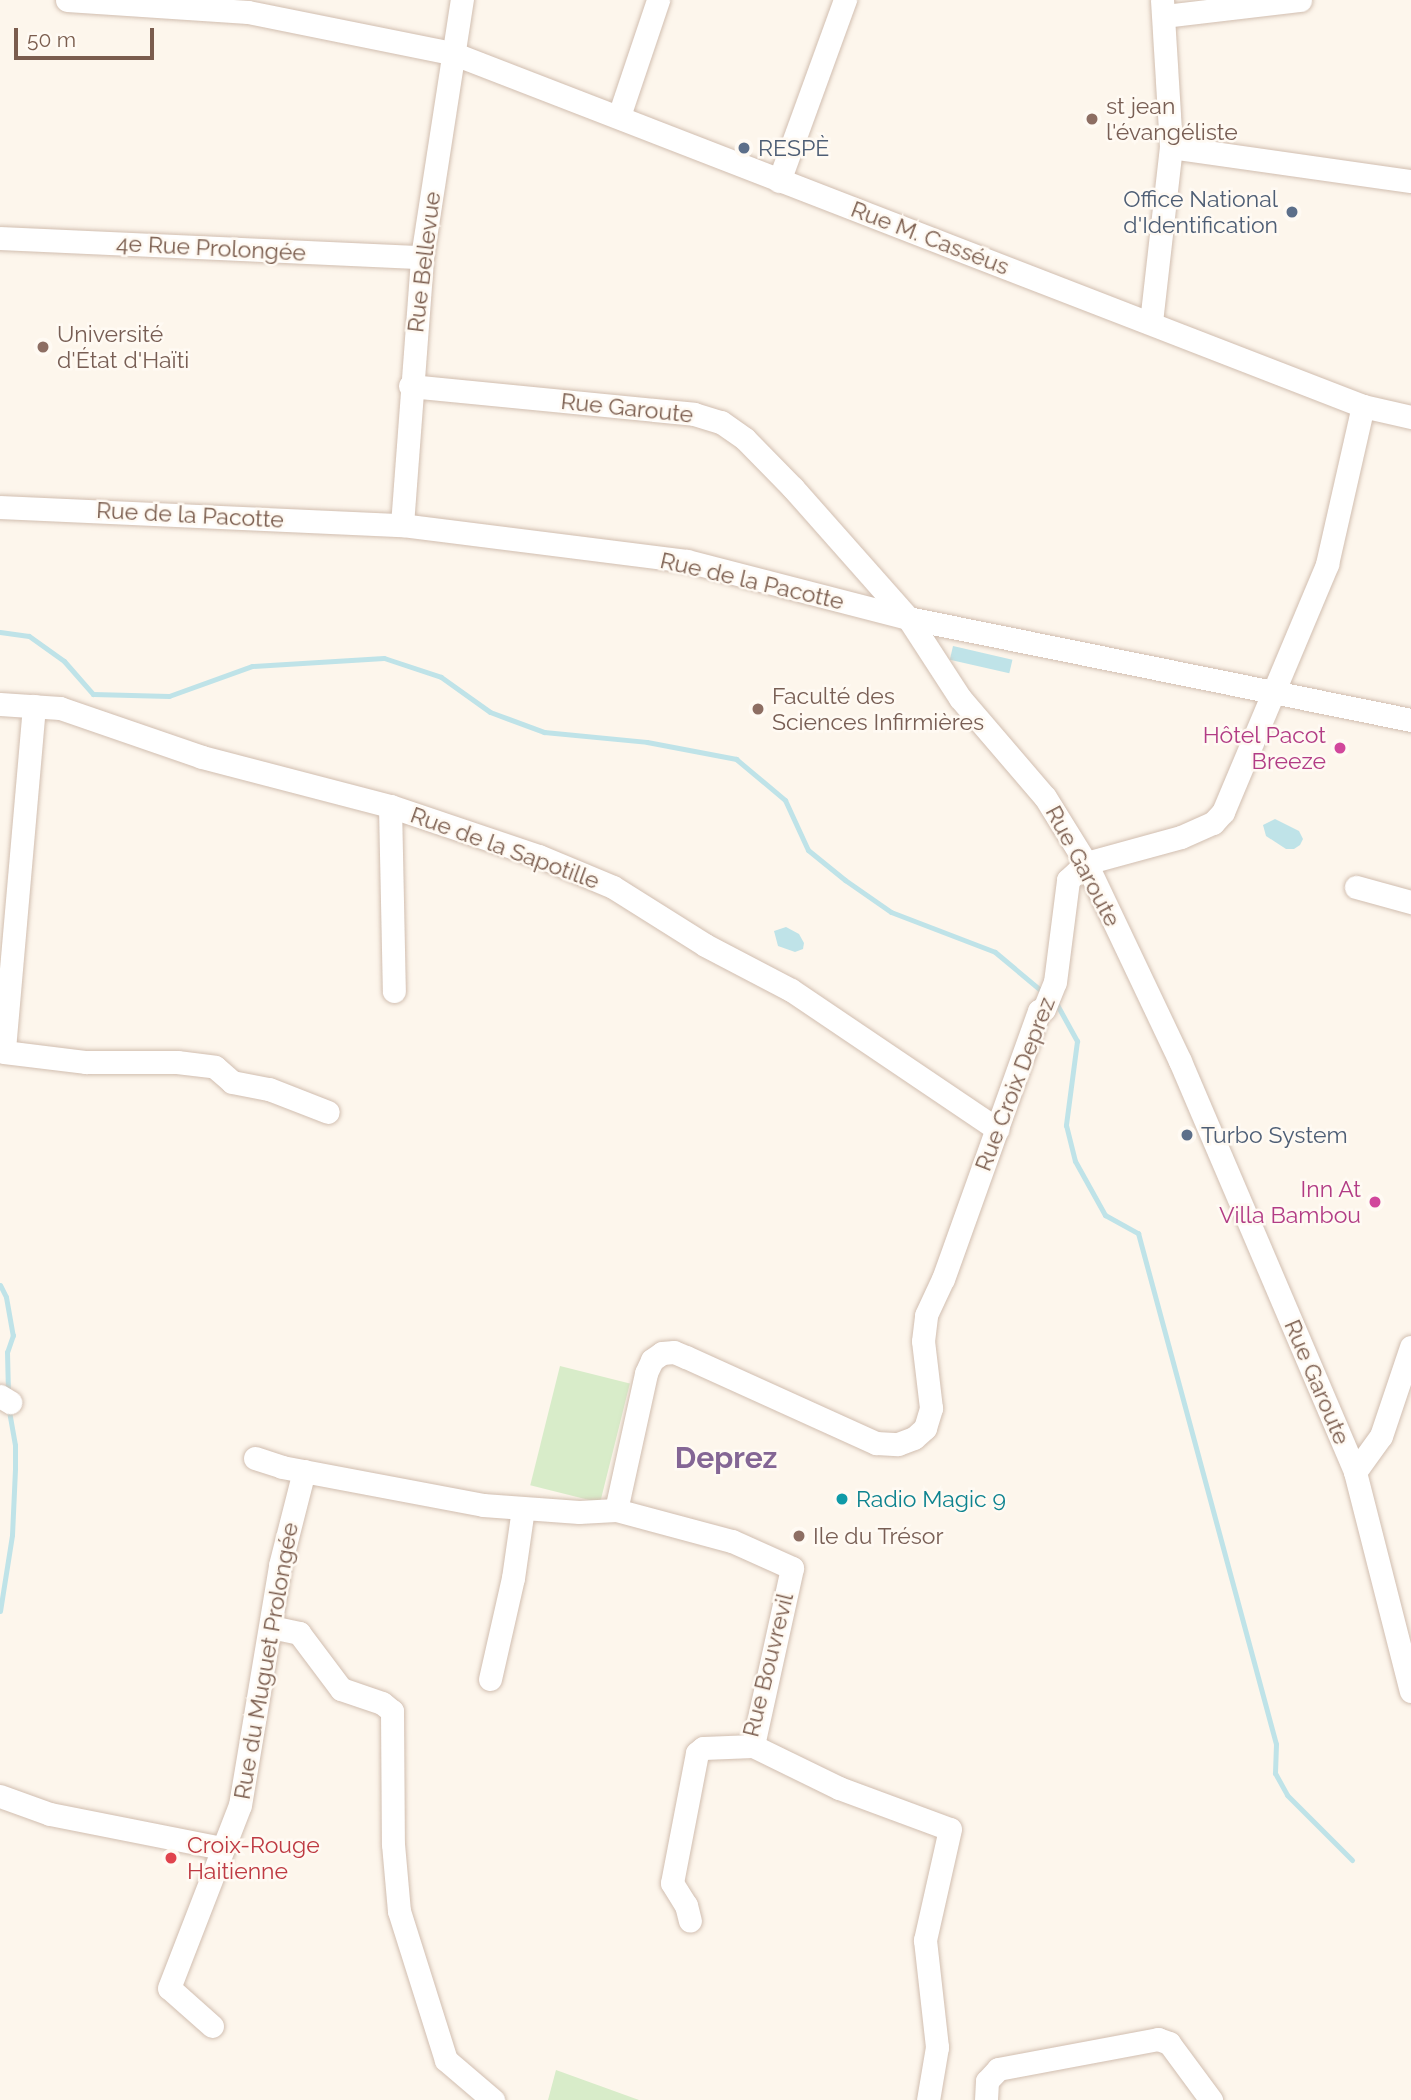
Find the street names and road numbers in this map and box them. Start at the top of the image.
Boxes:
street label: Rue Bellevue [402,190,446,334]
street label: Rue M. Casséus [847,195,1013,281]
street label: 4e Rue Prolongée [115,229,307,267]
street label: Rue Garoute [559,387,695,429]
street label: Rue de la Pacotte [96,496,284,534]
street label: Rue de la Pacotte [657,546,847,616]
street label: Rue de la Sapotille [407,801,603,895]
street label: Rue Garoute [1040,801,1126,931]
street label: Rue Croix Deprez [969,993,1061,1175]
street label: Rue Garoute [1278,1315,1356,1449]
street label: Rue du Muguet Prolongée [228,1520,304,1802]
street label: Rue Bouvrevil [737,1590,799,1740]

